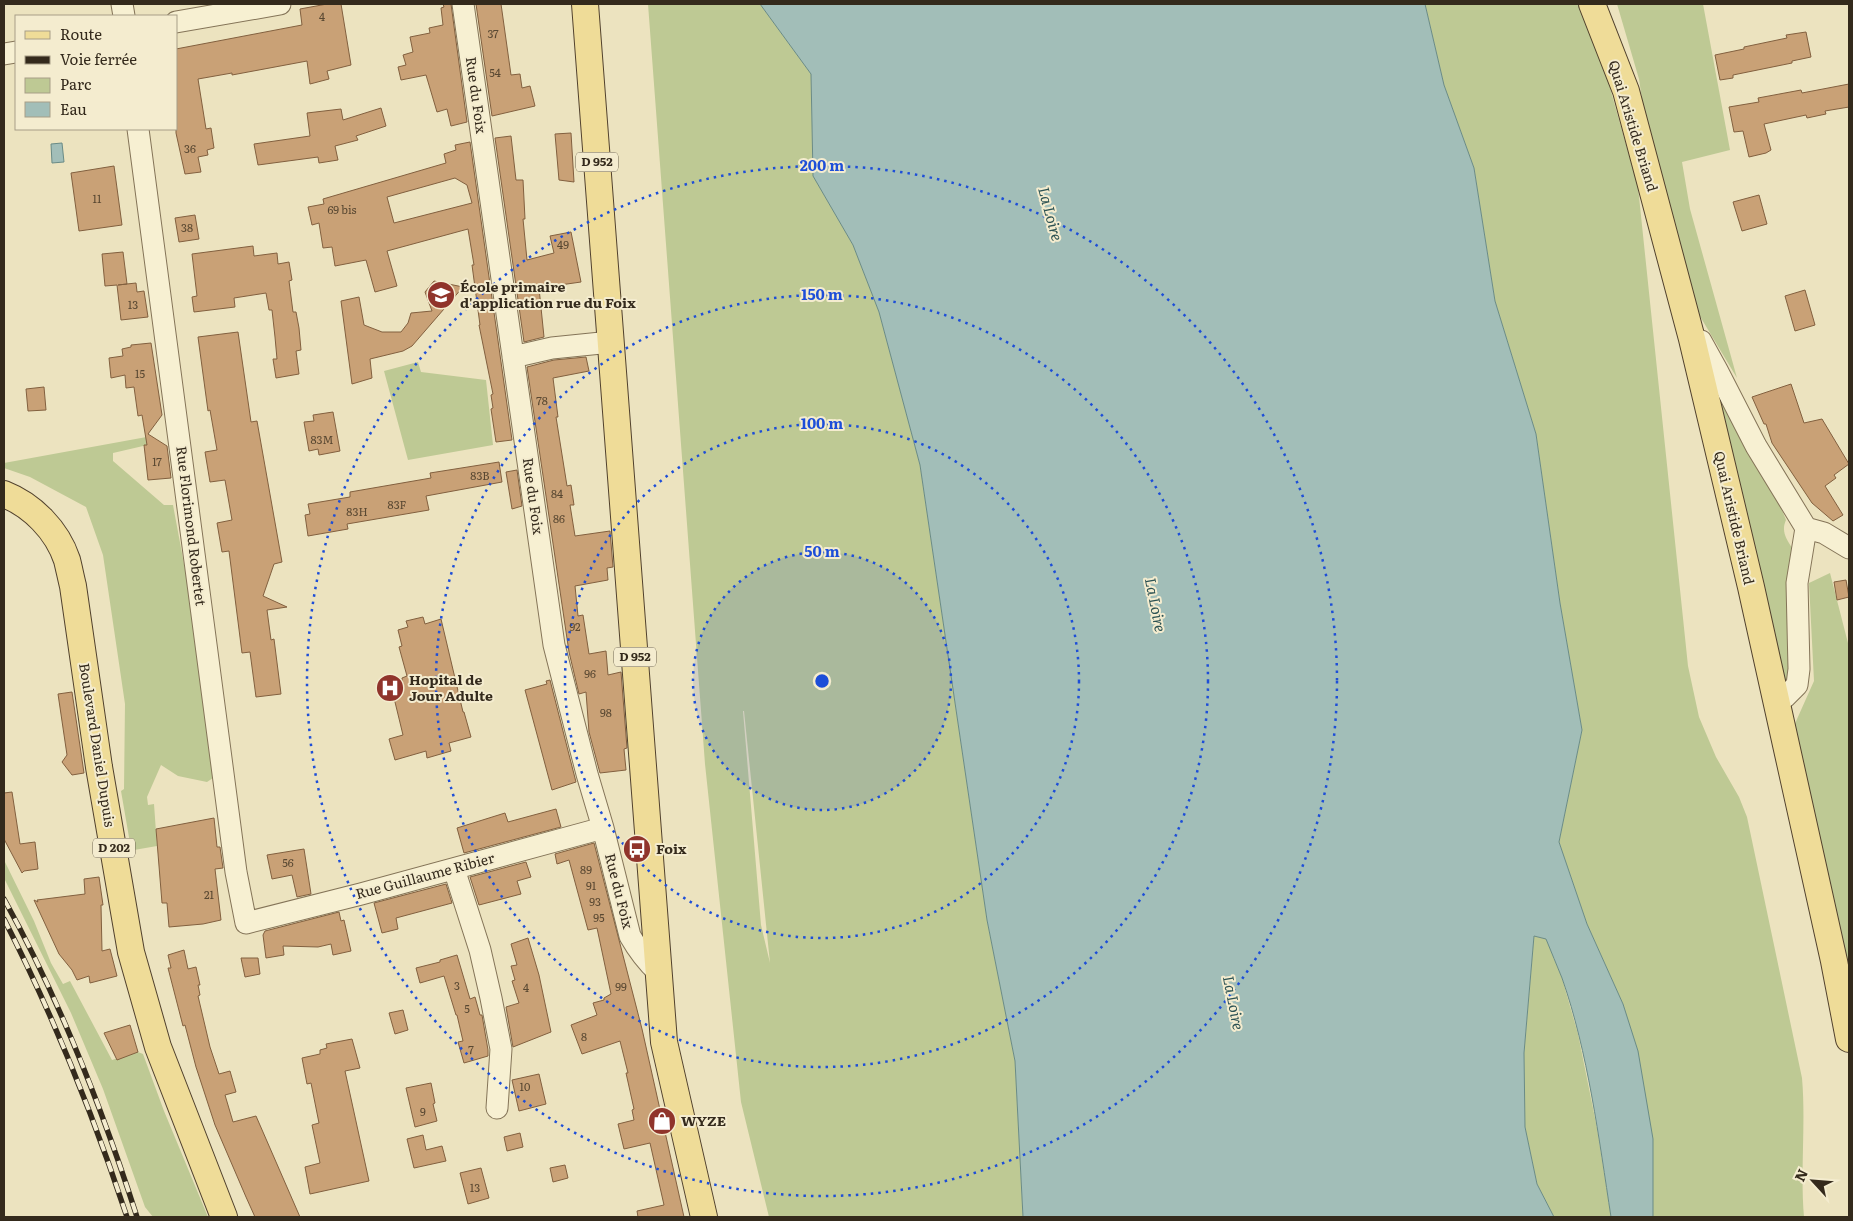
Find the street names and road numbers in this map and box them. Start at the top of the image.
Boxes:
street label: Rue du Foix [462,55,492,135]
street label: Quai Aristide Briand [1604,58,1664,194]
road number: D 952 [576,152,618,172]
street label: Rue Florimond Robertet [172,445,212,607]
street label: Quai Aristide Briand [1710,449,1760,587]
street label: Rue du Foix [519,456,549,536]
road number: D 952 [614,648,656,666]
street label: Boulevard Daniel Dupuis [75,661,121,828]
road number: D 202 [93,838,135,858]
street label: Rue Guillaume Ribier [353,847,497,903]
street label: Rue du Foix [601,851,639,931]

